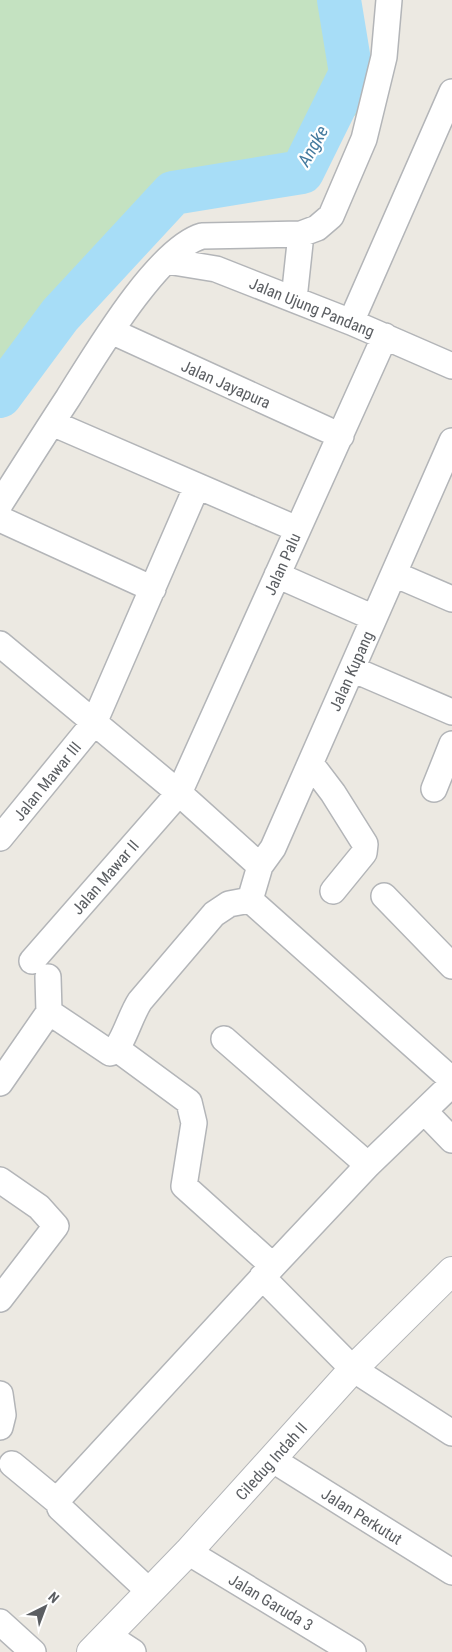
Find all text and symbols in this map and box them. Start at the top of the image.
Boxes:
water label: Angke [292,122,332,171]
street label: Jalan Ujung Pandang [246,274,377,341]
street label: Jalan Jayapura [178,356,273,413]
street label: Jalan Palu [260,530,305,598]
street label: Jalan Kupang [325,628,378,714]
street label: Jalan Mawar III [10,738,85,825]
street label: Jalan Mawar II [68,836,143,918]
street label: Ciledug Indah II [232,1419,311,1504]
street label: Jalan Perkutut [318,1484,406,1549]
street label: Jalan Garuda 3 [225,1570,316,1635]
north arrow [20,1582,70,1632]
text: N [45,1589,62,1606]

